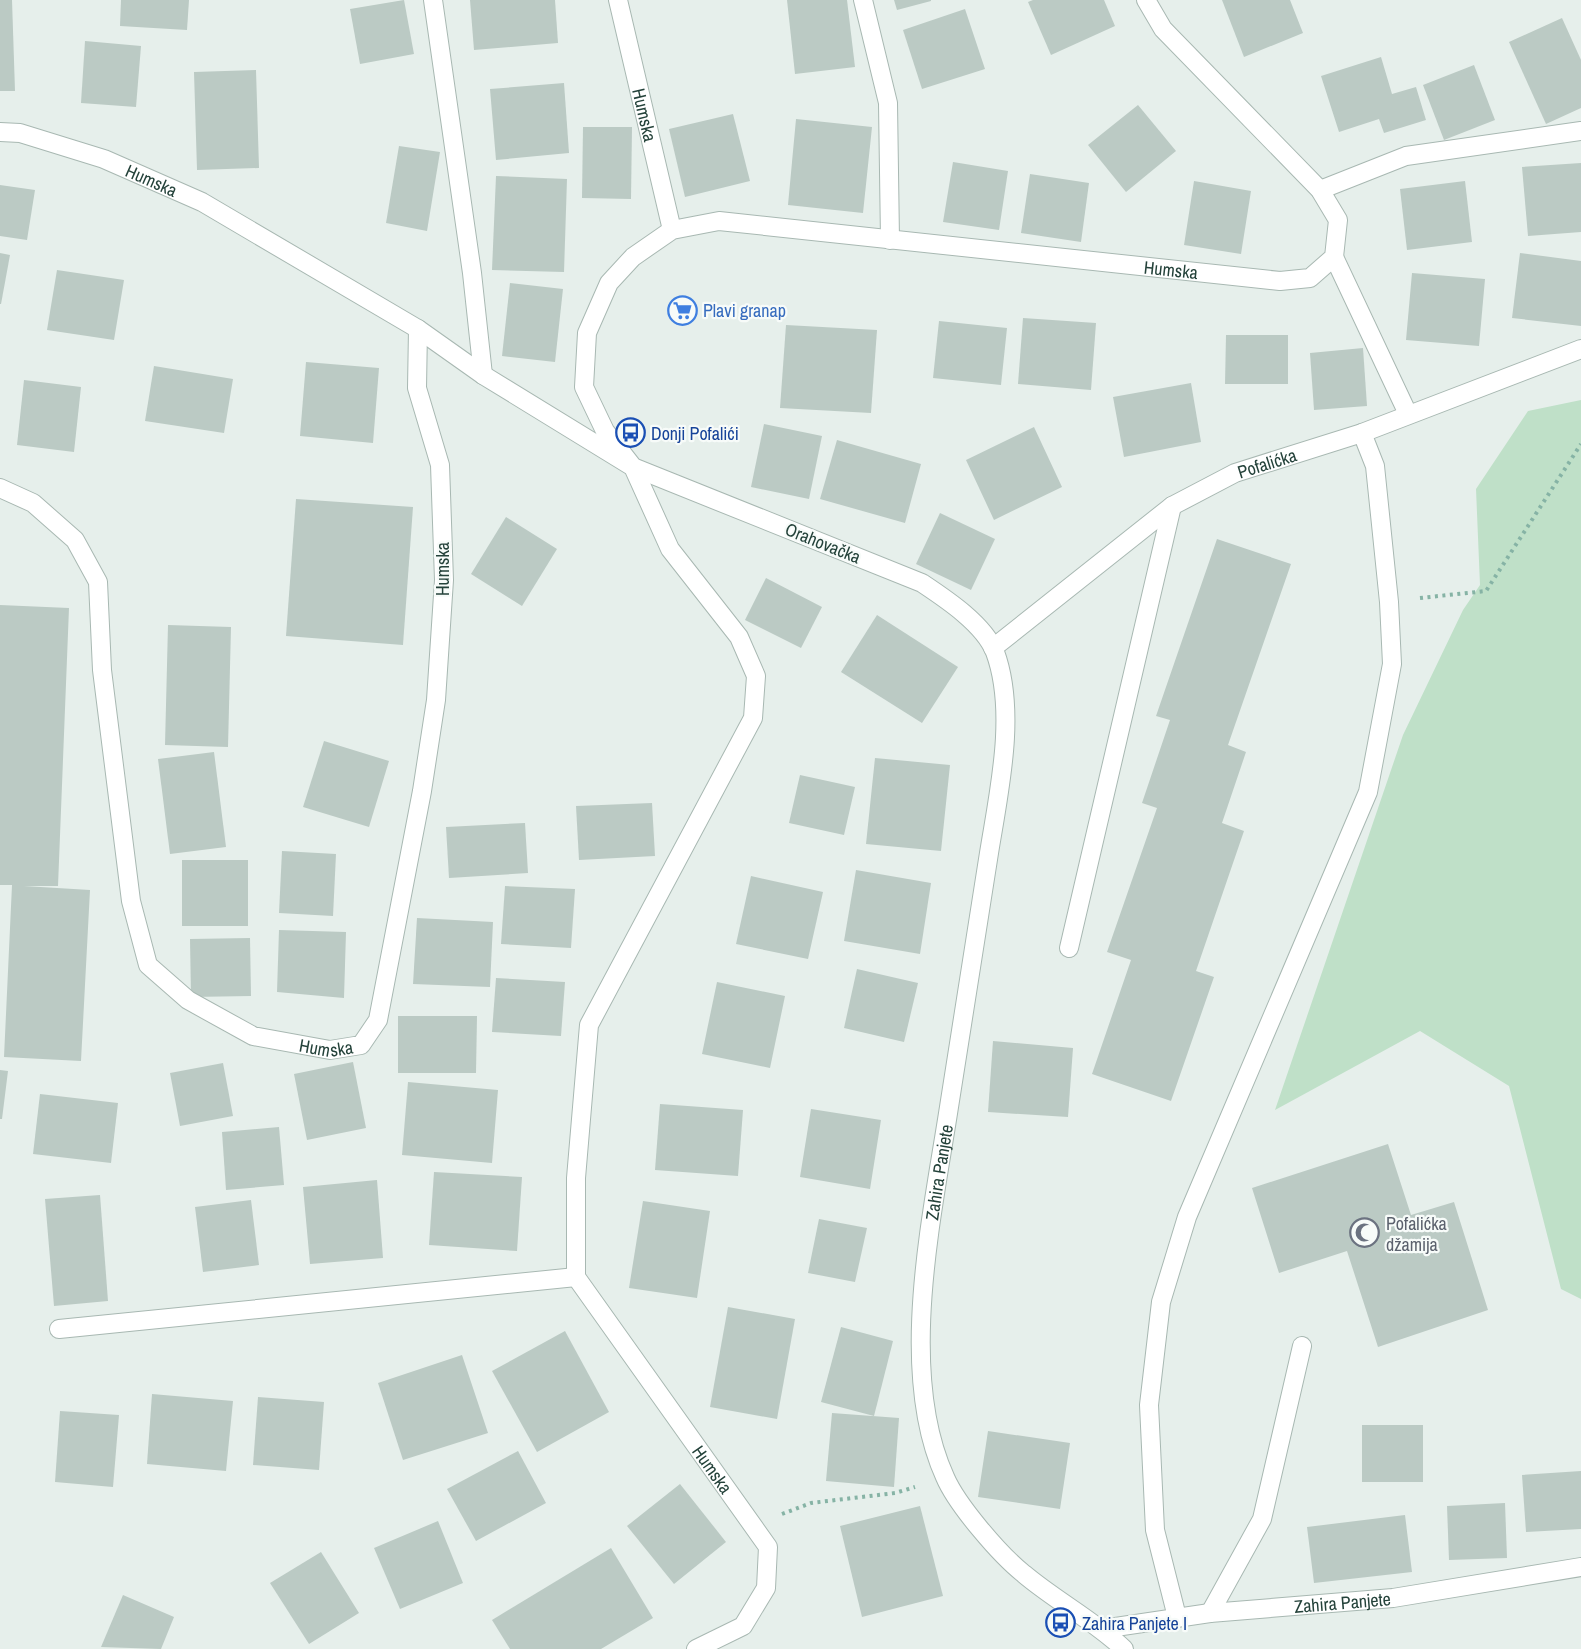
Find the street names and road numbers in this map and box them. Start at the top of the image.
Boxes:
street label: Humska [627,86,663,144]
street label: Humska [122,158,181,202]
street label: Humska [1143,254,1199,285]
street label: Pofalićka [1234,442,1300,484]
street label: Orahovačka [781,517,865,569]
street label: Humska [430,542,455,596]
street label: Humska [297,1032,355,1062]
street label: Zahira Panjete [919,1122,959,1222]
street label: Humska [687,1440,739,1498]
street label: Zahira Panjete [1293,1586,1392,1619]

